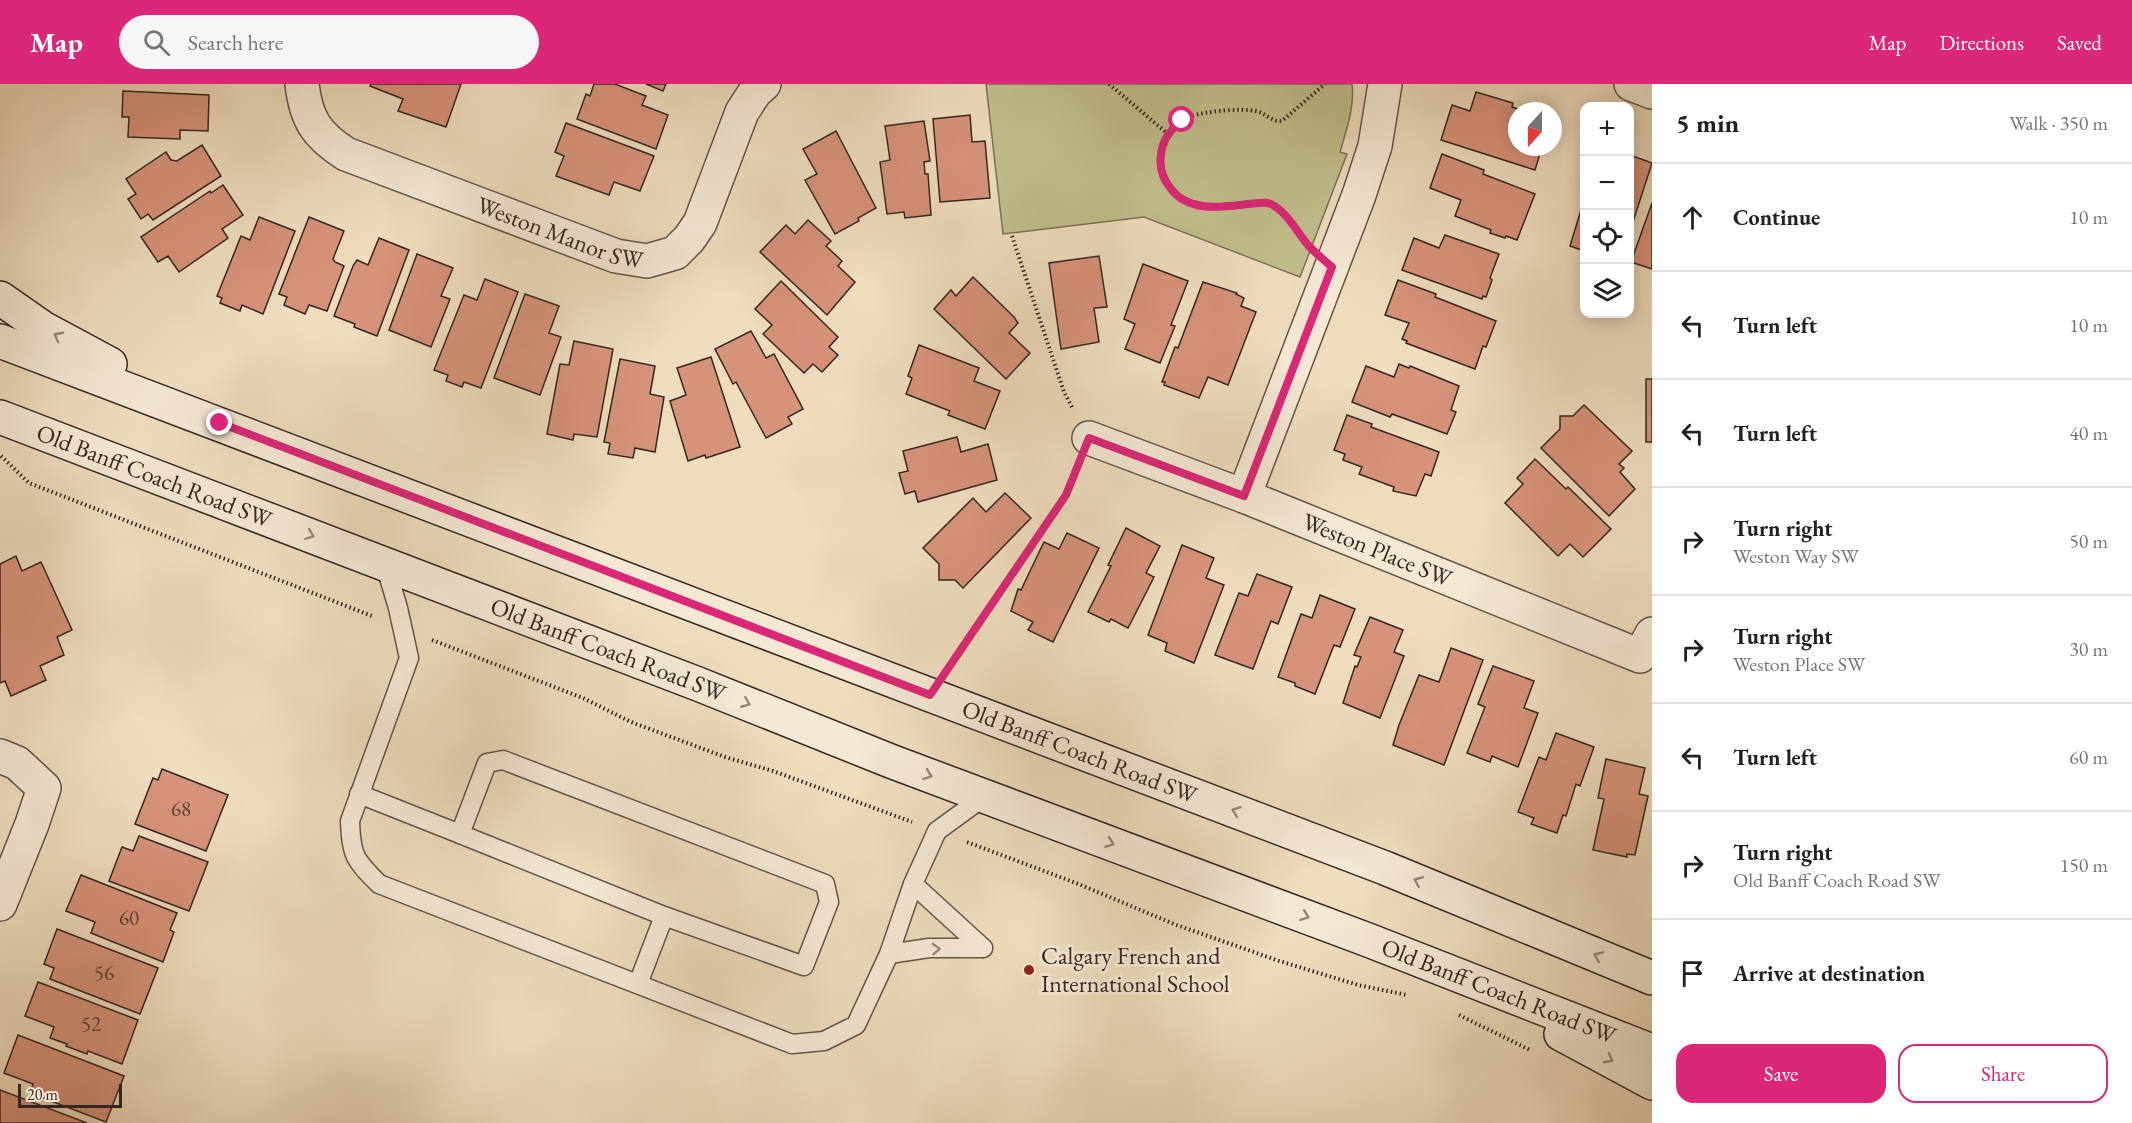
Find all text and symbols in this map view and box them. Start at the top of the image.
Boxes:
search box [119,15,539,69]
text: Map [30,24,83,60]
icon: search [140,26,173,59]
text: Search here [188,28,283,57]
text: Map [1869,29,1906,56]
text: Directions [1939,29,2024,56]
text: Saved [2057,29,2102,56]
north arrow [1508,102,1562,156]
map controls [1580,102,1634,318]
button: + [1580,102,1634,156]
route start [1168,106,1194,132]
text: 5 min [1676,106,1739,140]
text: Walk · 350 m [2009,110,2108,136]
button: − [1580,156,1634,210]
street label: Weston Manor SW [473,189,647,275]
icon: ahead [1676,201,1709,234]
text: Continue [1733,203,1820,232]
text: 10 m [2069,204,2108,230]
button: locate [1580,210,1634,264]
button: layers [1580,264,1634,318]
icon: left [1676,309,1709,342]
text: Turn left [1733,311,1817,340]
text: 10 m [2069,312,2108,338]
one-way arrow [54,332,64,343]
route end [206,409,232,435]
street label: Old Banff Coach Road SW [32,416,277,535]
icon: left [1676,417,1709,450]
text: Turn left [1733,419,1817,448]
text: 40 m [2069,420,2108,446]
street label: Weston Place SW [1298,505,1458,594]
text: Turn right [1733,514,1832,543]
icon: right [1676,525,1709,558]
one-way arrow [303,528,314,540]
text: 50 m [2069,528,2108,554]
text: Weston Way SW [1733,543,1859,569]
street label: Old Banff Coach Road SW [486,590,731,709]
text: Turn right [1733,622,1832,651]
icon: right [1676,633,1709,666]
text: 30 m [2069,636,2108,662]
text: Weston Place SW [1733,651,1865,677]
street label: Old Banff Coach Road SW [958,692,1203,810]
one-way arrow [740,696,751,708]
icon: left [1676,741,1709,774]
text: Turn left [1733,743,1817,772]
text: 60 m [2069,744,2108,770]
one-way arrow [922,768,933,780]
house number: 68 [171,795,191,822]
one-way arrow [1231,806,1242,819]
one-way arrow [1104,836,1115,848]
text: Turn right [1733,838,1832,867]
icon: right [1676,849,1709,882]
text: 150 m [2060,852,2108,878]
text: Old Banff Coach Road SW [1733,867,1941,893]
one-way arrow [1413,876,1424,888]
house number: 60 [119,904,139,931]
one-way arrow [1299,908,1310,921]
street label: Old Banff Coach Road SW [1377,931,1622,1051]
place label: Calgary French and International School [1041,940,1230,999]
one-way arrow [931,942,940,955]
one-way arrow [1593,951,1604,963]
icon: arrive [1676,957,1709,990]
house number: 56 [94,959,114,986]
text: Arrive at destination [1733,959,1925,988]
marker: Calgary French and International School [1022,963,1036,977]
house number: 52 [81,1010,101,1037]
button: Save [1676,1044,1886,1103]
button: Share [1898,1044,2108,1103]
one-way arrow [1603,1052,1613,1063]
scale bar [18,1081,122,1108]
text: 20 m [27,1084,58,1105]

